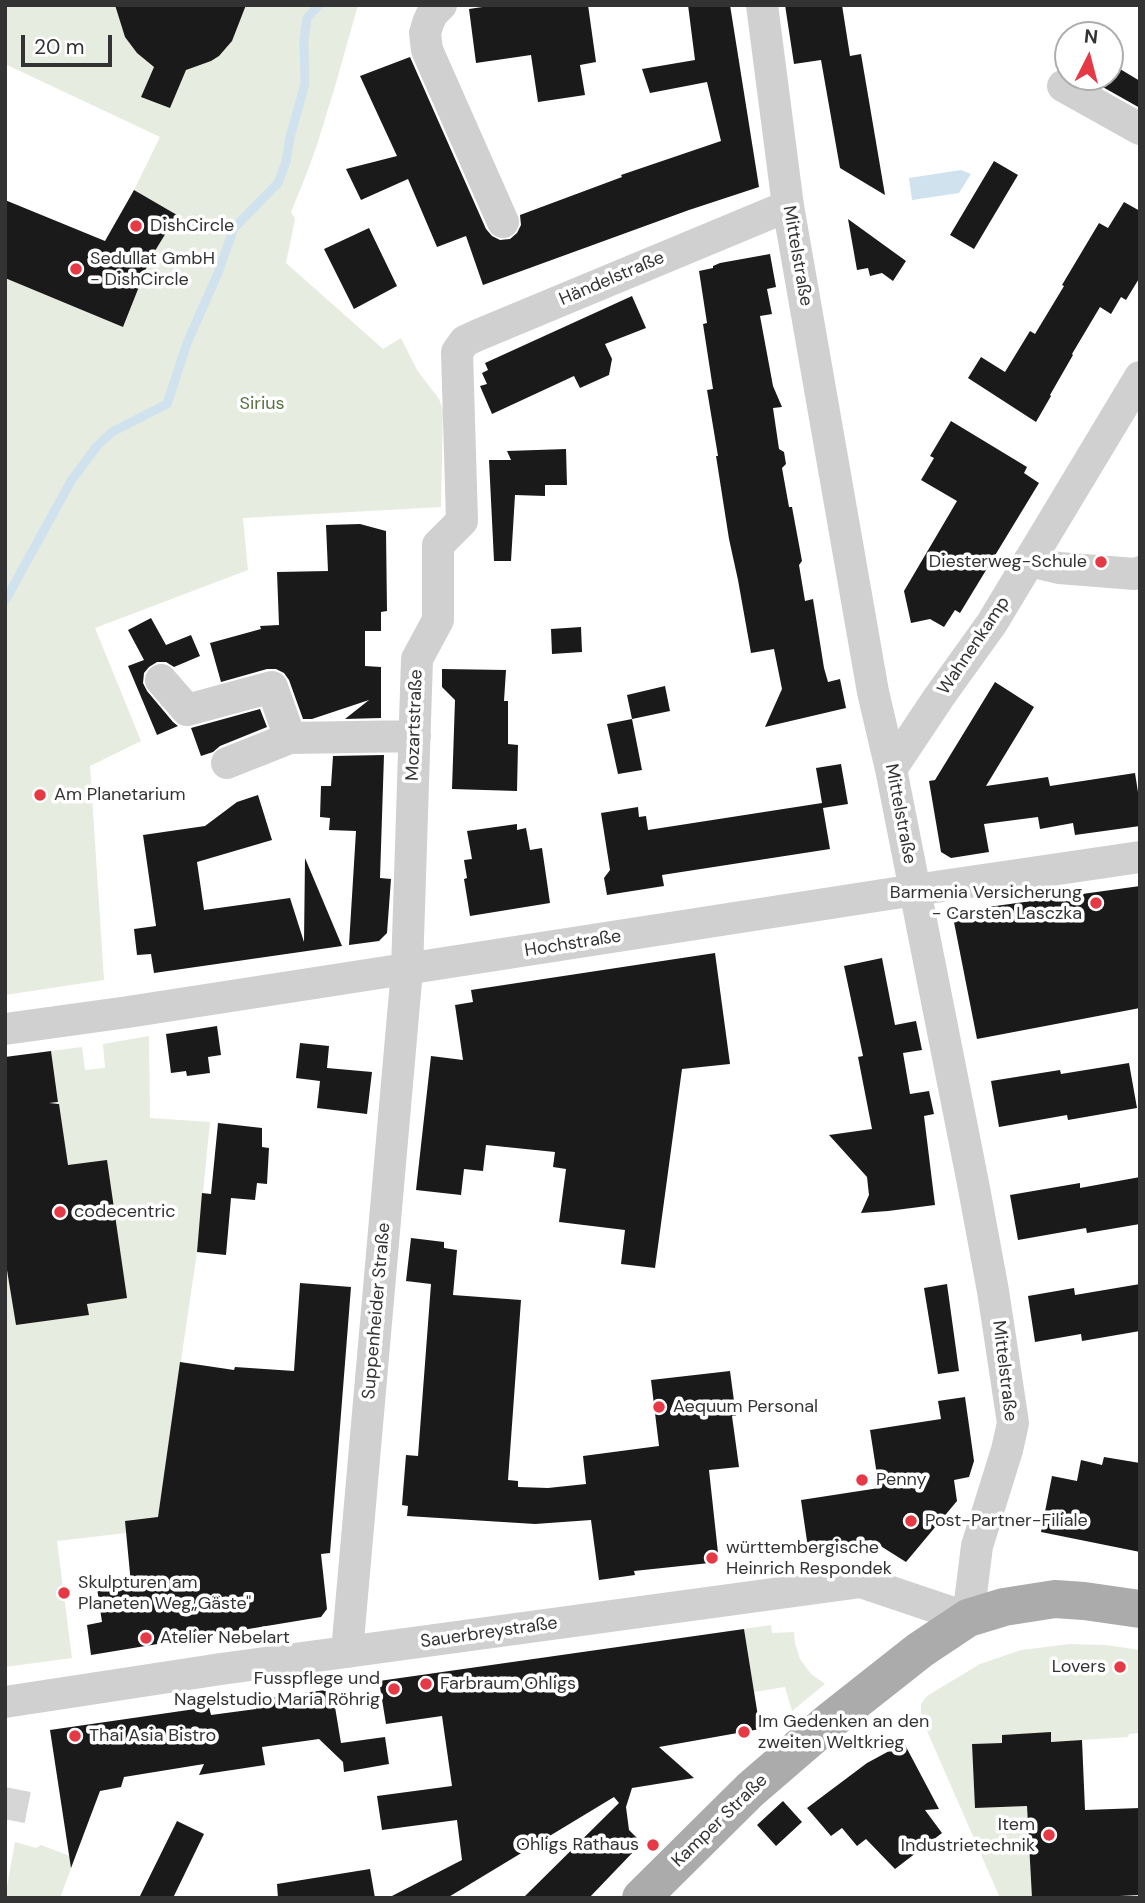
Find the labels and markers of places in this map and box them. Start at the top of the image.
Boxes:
place label: DishCircle [150,215,234,237]
marker: DishCircle [128,218,144,234]
place label: Sedullat GmbH - DishCircle [90,248,215,290]
marker: Sedullat GmbH - DishCircle [68,261,84,277]
place label: Diesterweg-Schule [929,551,1087,573]
marker: Diesterweg-Schule [1093,554,1109,570]
place label: Am Planetarium [54,784,185,806]
marker: Am Planetarium [32,787,48,803]
place label: Barmenia Versicherung - Carsten Lasczka [890,882,1082,924]
marker: Barmenia Versicherung - Carsten Lasczka [1088,895,1104,911]
place label: codecentric [74,1201,176,1223]
marker: codecentric [52,1204,68,1220]
place label: Aequum Personal [673,1396,818,1418]
marker: Aequum Personal [651,1399,667,1415]
place label: Penny [876,1469,927,1491]
marker: Penny [854,1472,870,1488]
place label: Post-Partner-Filiale [925,1510,1088,1532]
marker: Post-Partner-Filiale [903,1513,919,1529]
place label: württembergische Heinrich Respondek [726,1537,892,1580]
marker: württembergische Heinrich Respondek [704,1550,720,1566]
place label: Skulpturen am Planeten Weg„Gäste" [78,1572,251,1614]
marker: Skulpturen am Planeten Weg„Gäste" [56,1585,72,1601]
place label: Atelier Nebelart [160,1627,290,1649]
marker: Atelier Nebelart [138,1630,154,1646]
place label: Lovers [1052,1656,1106,1678]
marker: Lovers [1112,1659,1128,1675]
place label: Fusspflege und Nagelstudio Maria Röhrig [174,1668,380,1710]
place label: Farbraum Ohligs [440,1673,576,1695]
marker: Farbraum Ohligs [418,1676,434,1692]
marker: Fusspflege und Nagelstudio Maria Röhrig [386,1681,402,1697]
place label: Im Gedenken an den zweiten Weltkrieg [758,1711,929,1754]
marker: Im Gedenken an den zweiten Weltkrieg [736,1724,752,1740]
place label: Thai Asia Bistro [89,1725,216,1747]
marker: Thai Asia Bistro [67,1728,83,1744]
place label: Item Industrietechnik [901,1814,1035,1856]
marker: Item Industrietechnik [1041,1827,1057,1843]
place label: Ohligs Rathaus [516,1834,639,1856]
marker: Ohligs Rathaus [645,1837,661,1853]

